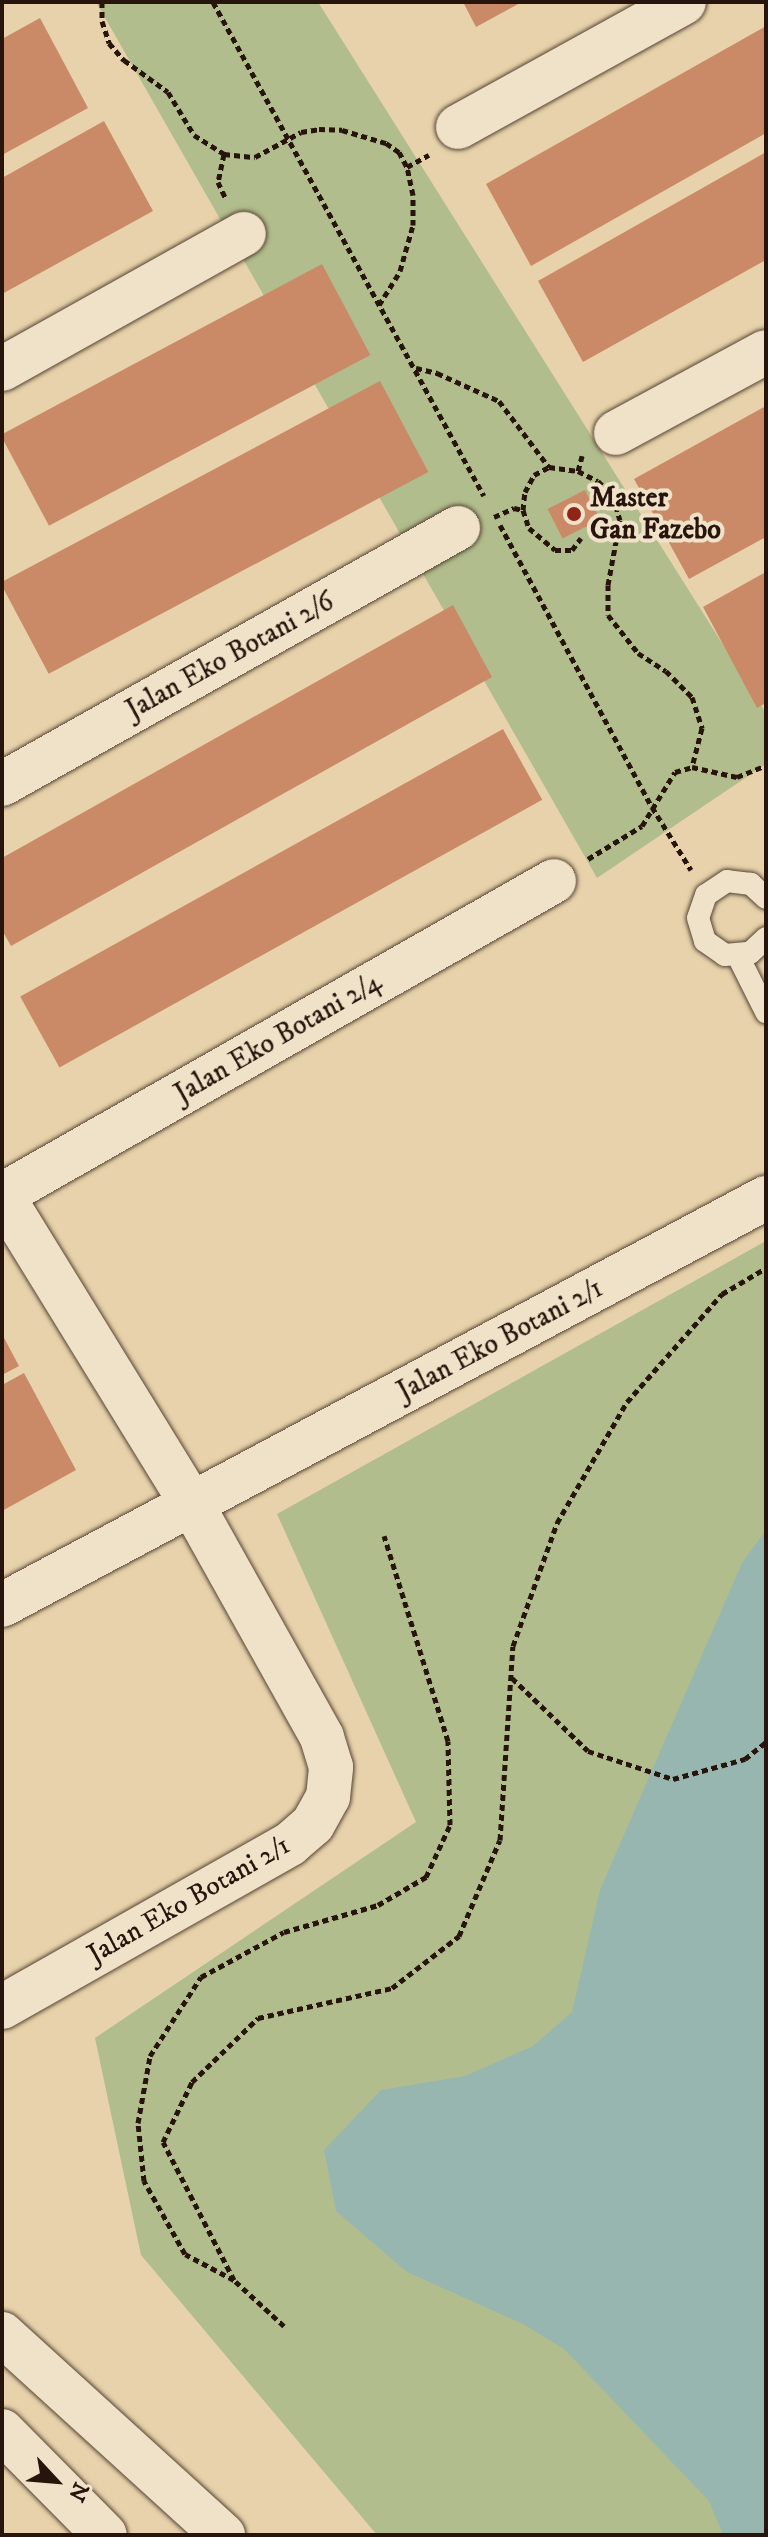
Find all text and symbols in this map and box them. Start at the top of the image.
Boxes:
place label: Master Gan Fazebo [590,481,721,547]
marker: Master Gan Fazebo [565,505,583,523]
street label: Jalan Eko Botani 2/6 [120,585,340,727]
street label: Jalan Eko Botani 2/4 [169,965,387,1111]
street label: Jalan Eko Botani 2/1 [391,1272,609,1408]
street label: Jalan Eko Botani 2/1 [82,1828,296,1972]
north arrow [16,2441,96,2521]
text: N [62,2478,94,2506]

